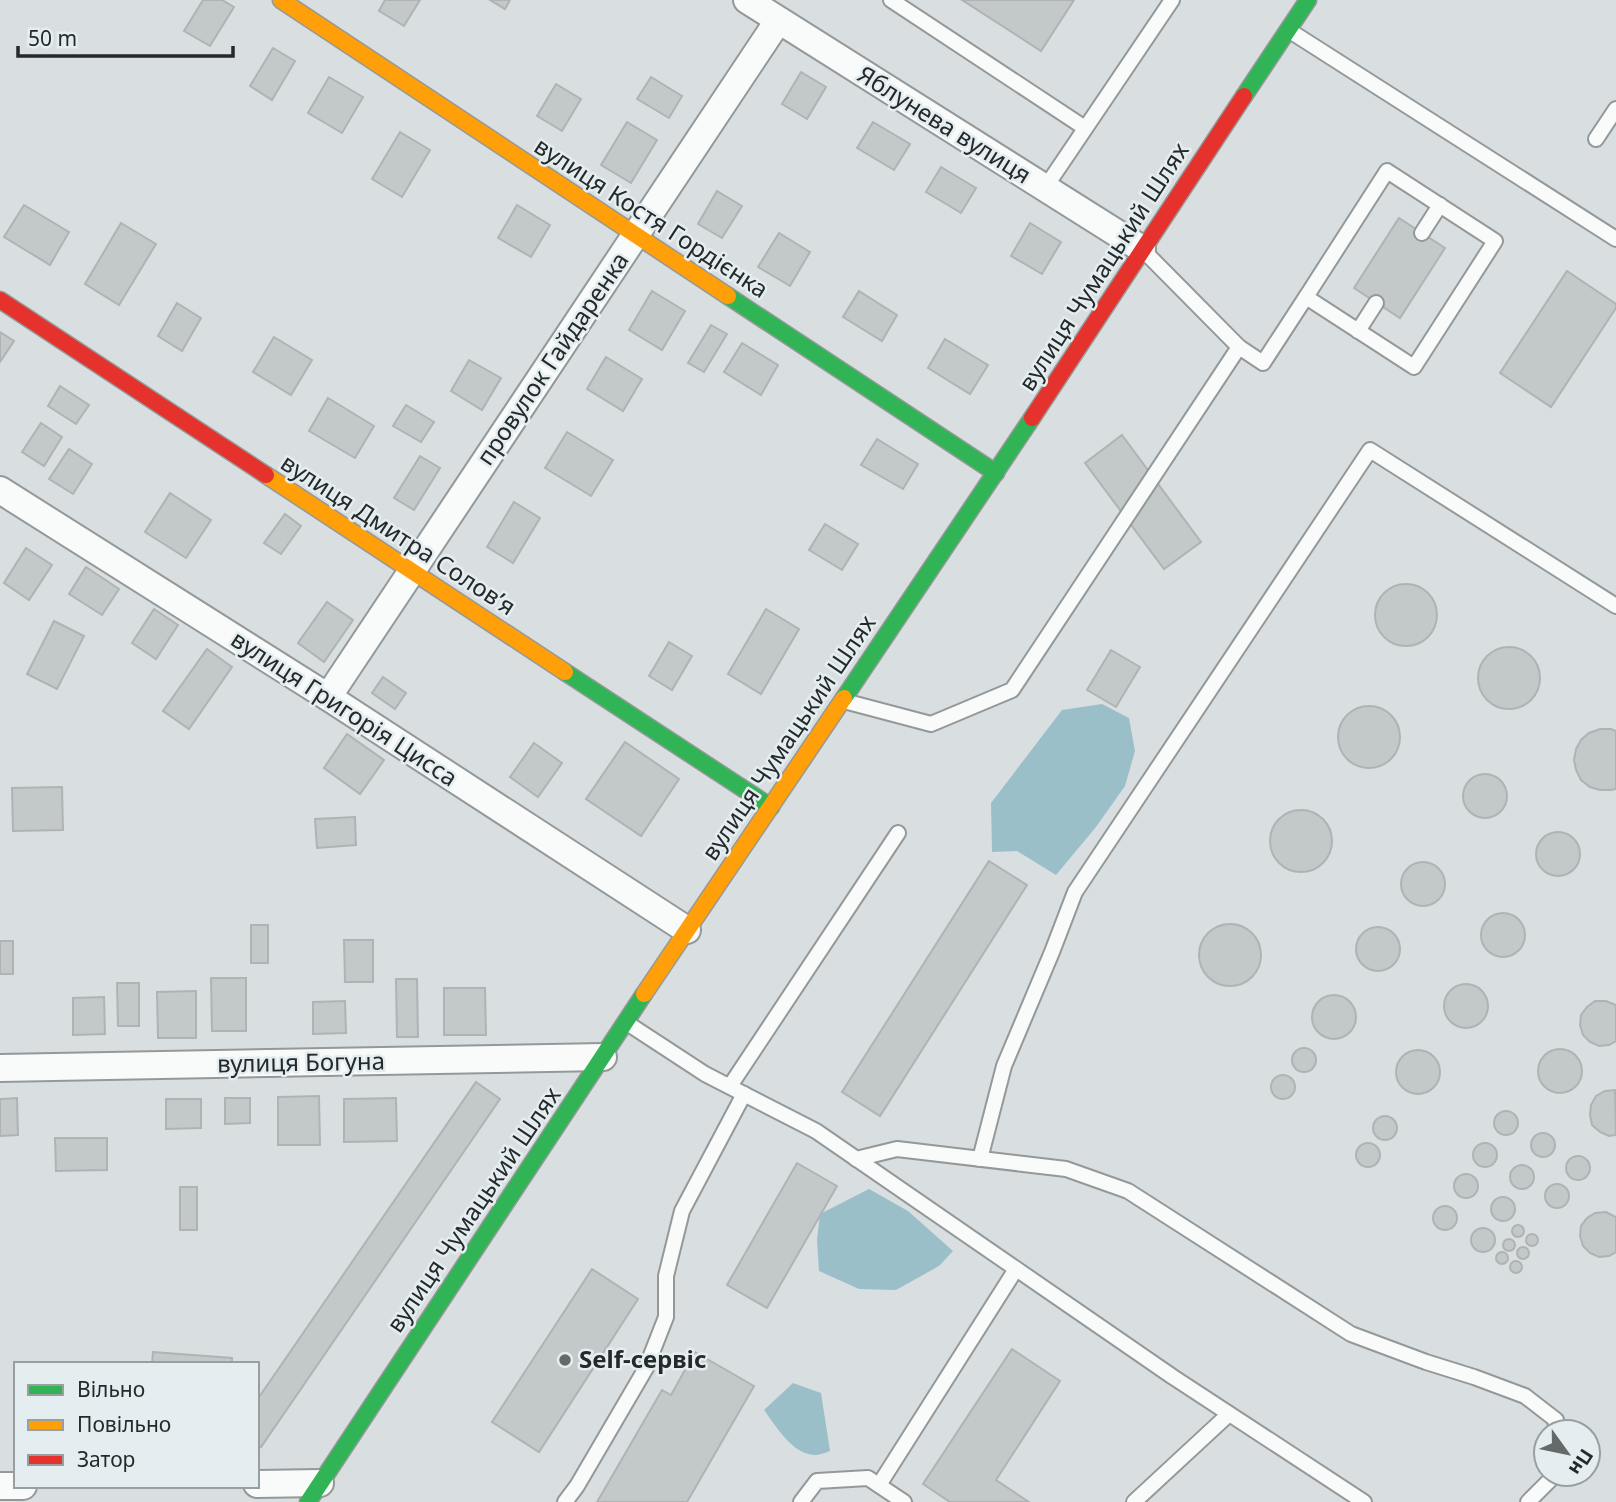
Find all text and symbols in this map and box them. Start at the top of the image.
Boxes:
scale bar [18,14,233,58]
text: 50 m [28,24,77,52]
street label: Яблунева вулиця [852,57,1038,190]
street label: вулиця Костя Гордієнка [528,129,775,305]
street label: вулиця Чумацький Шлях [1010,135,1196,397]
street label: провулок Гайдаренка [468,245,636,471]
street label: вулиця Дмитра Соловʼя [275,445,523,622]
street label: вулиця Чумацький Шлях [693,607,883,867]
street label: вулиця Григорія Цисса [225,622,464,793]
street label: вулиця Богуна [217,1044,385,1079]
street label: вулиця Чумацький Шлях [378,1079,568,1339]
place label: Self-сервіс [579,1342,707,1375]
marker: Self-сервіс [557,1352,573,1368]
legend [14,1362,259,1488]
text: Вільно [77,1375,145,1403]
text: Повільно [77,1410,171,1438]
north arrow [1532,1418,1602,1488]
text: Пн [1563,1444,1599,1481]
text: Затор [77,1445,135,1473]

